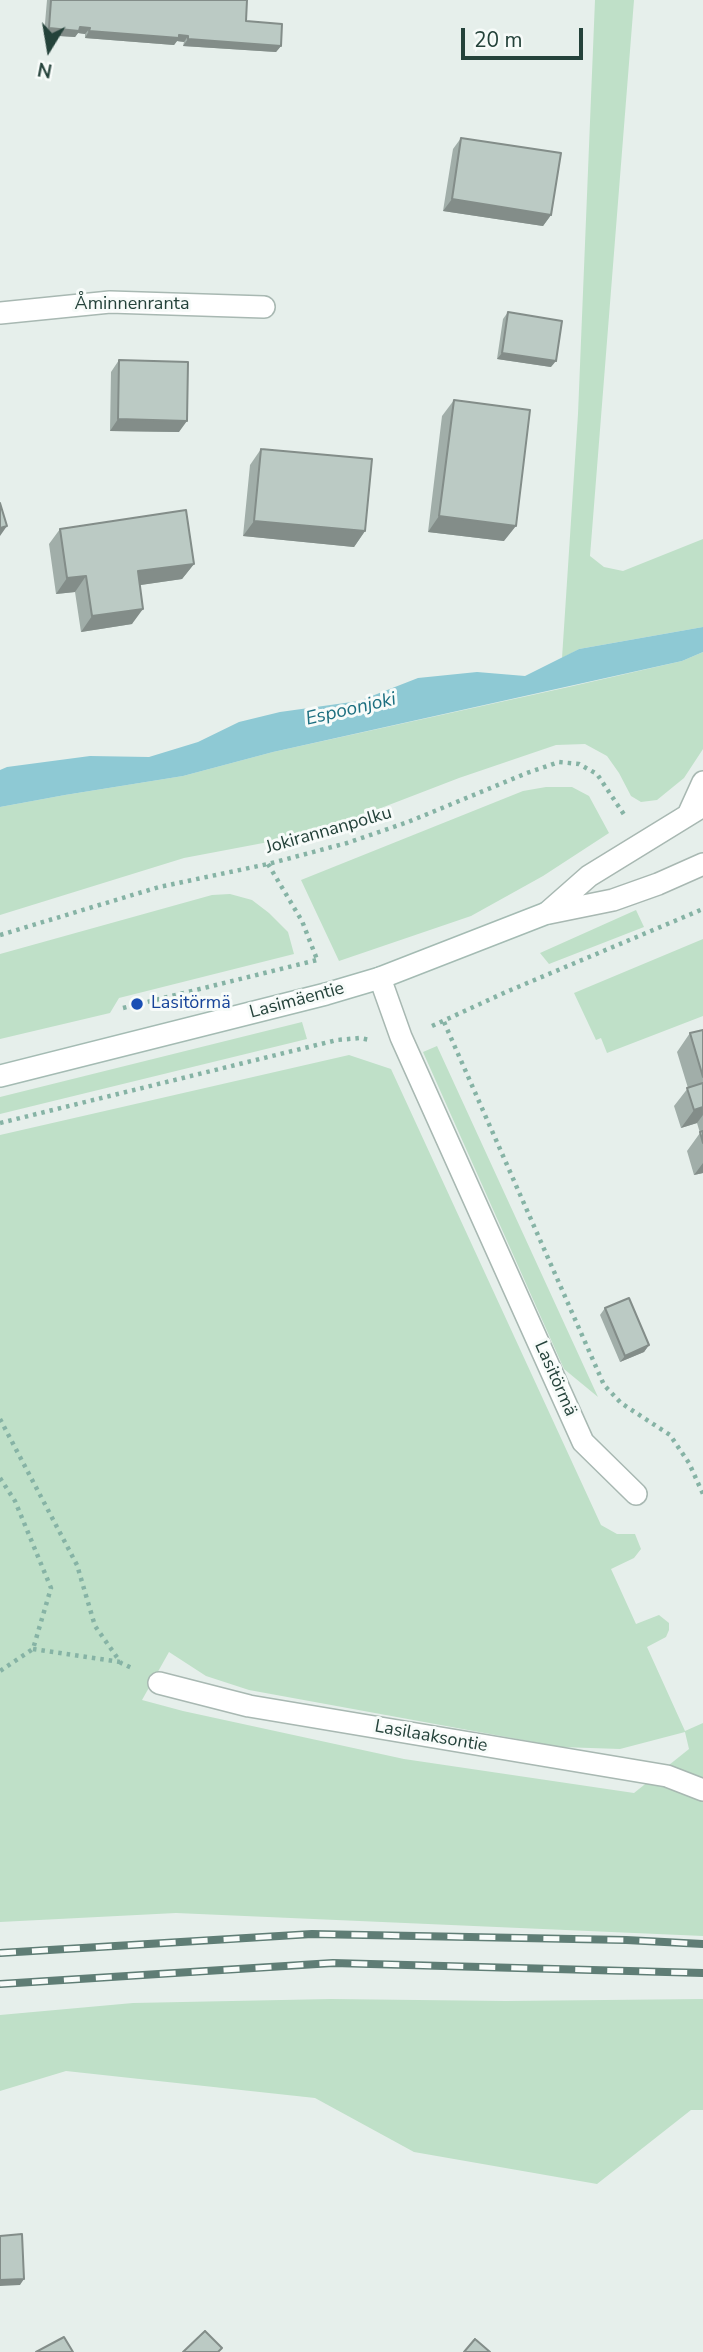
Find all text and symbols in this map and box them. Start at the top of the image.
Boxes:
north arrow [14,14,84,84]
scale bar [465,14,588,58]
text: 20 m [474,26,523,54]
text: N [36,55,54,84]
street label: Åminnenranta [75,294,189,316]
water label: Espoonjoki [304,689,398,731]
street label: Jokirannanpolku [264,803,394,859]
street label: Lasimäentie [247,978,347,1024]
place label: Lasitörmä [151,993,231,1015]
marker: Lasitörmä [129,996,145,1012]
street label: Lasitörmä [529,1338,581,1420]
street label: Lasilaaksontie [373,1716,489,1758]

